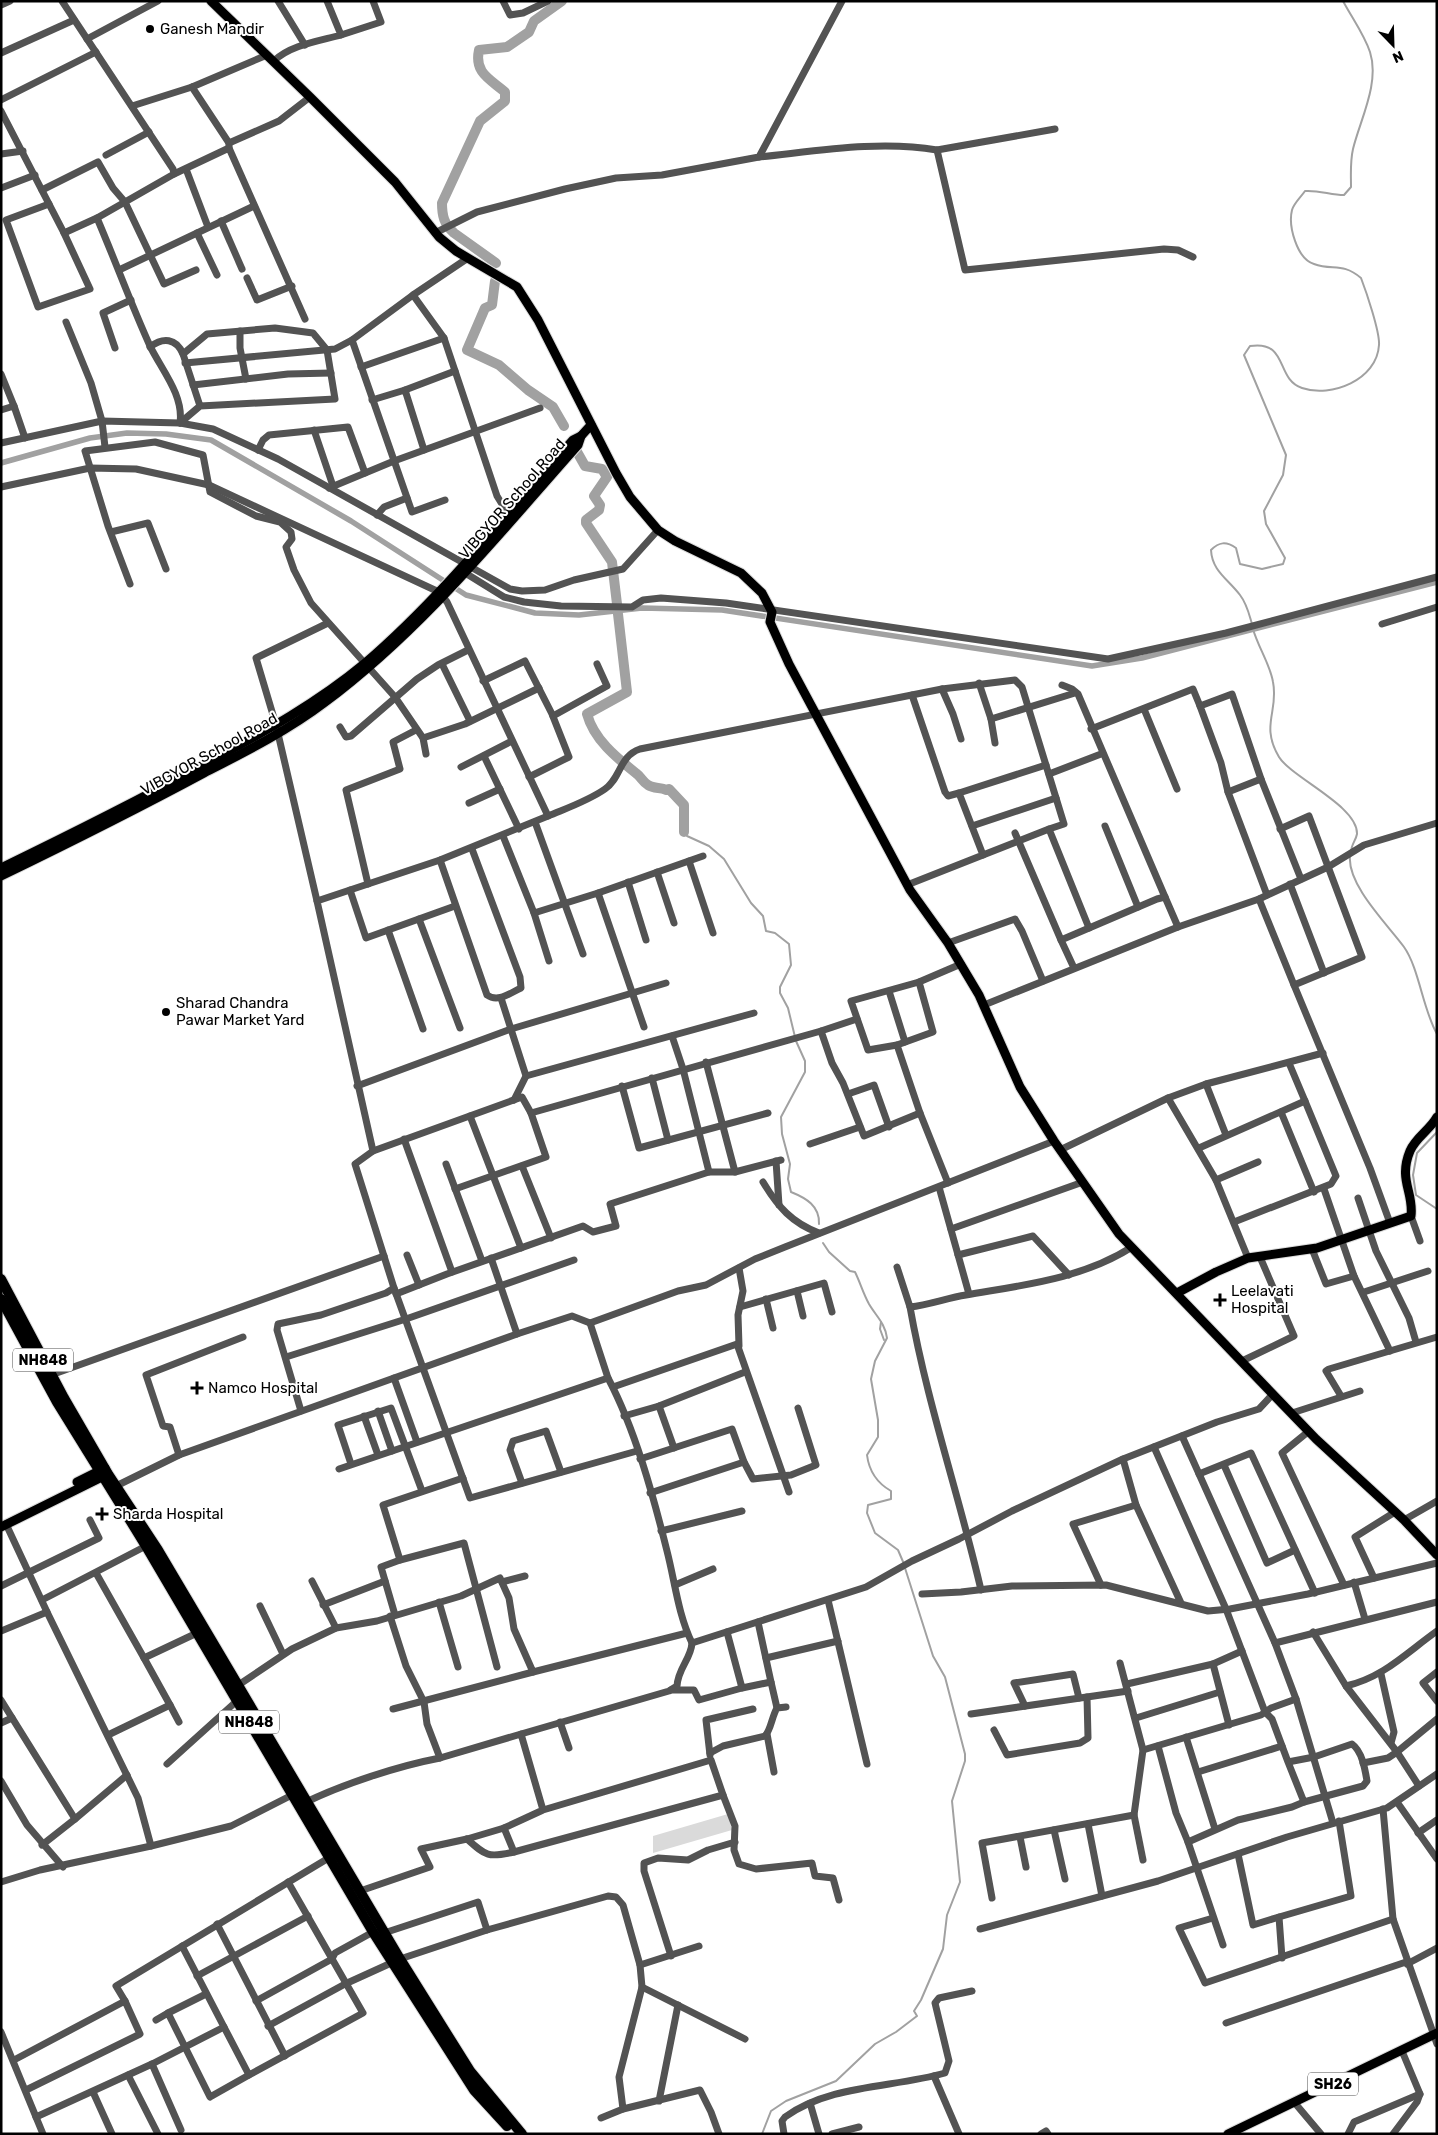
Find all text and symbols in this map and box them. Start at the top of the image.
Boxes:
place label: Ganesh Mandir [160,20,264,38]
north arrow [1368,20,1418,70]
marker: Ganesh Mandir [144,23,156,35]
text: N [1390,47,1406,66]
street label: VIBGYOR School Road [455,435,569,563]
street label: VIBGYOR School Road [137,709,281,799]
place label: Sharad Chandra Pawar Market Yard [176,994,305,1029]
marker: Sharad Chandra Pawar Market Yard [160,1006,172,1018]
place label: Leelavati Hospital [1231,1282,1294,1317]
marker: Leelavati Hospital [1213,1293,1227,1307]
road number: NH848 [13,1348,73,1372]
place label: Namco Hospital [208,1379,318,1397]
marker: Namco Hospital [190,1381,204,1395]
place label: Sharda Hospital [113,1505,224,1523]
marker: Sharda Hospital [95,1507,109,1521]
road number: NH848 [219,1710,279,1734]
road number: SH26 [1308,2072,1358,2096]

